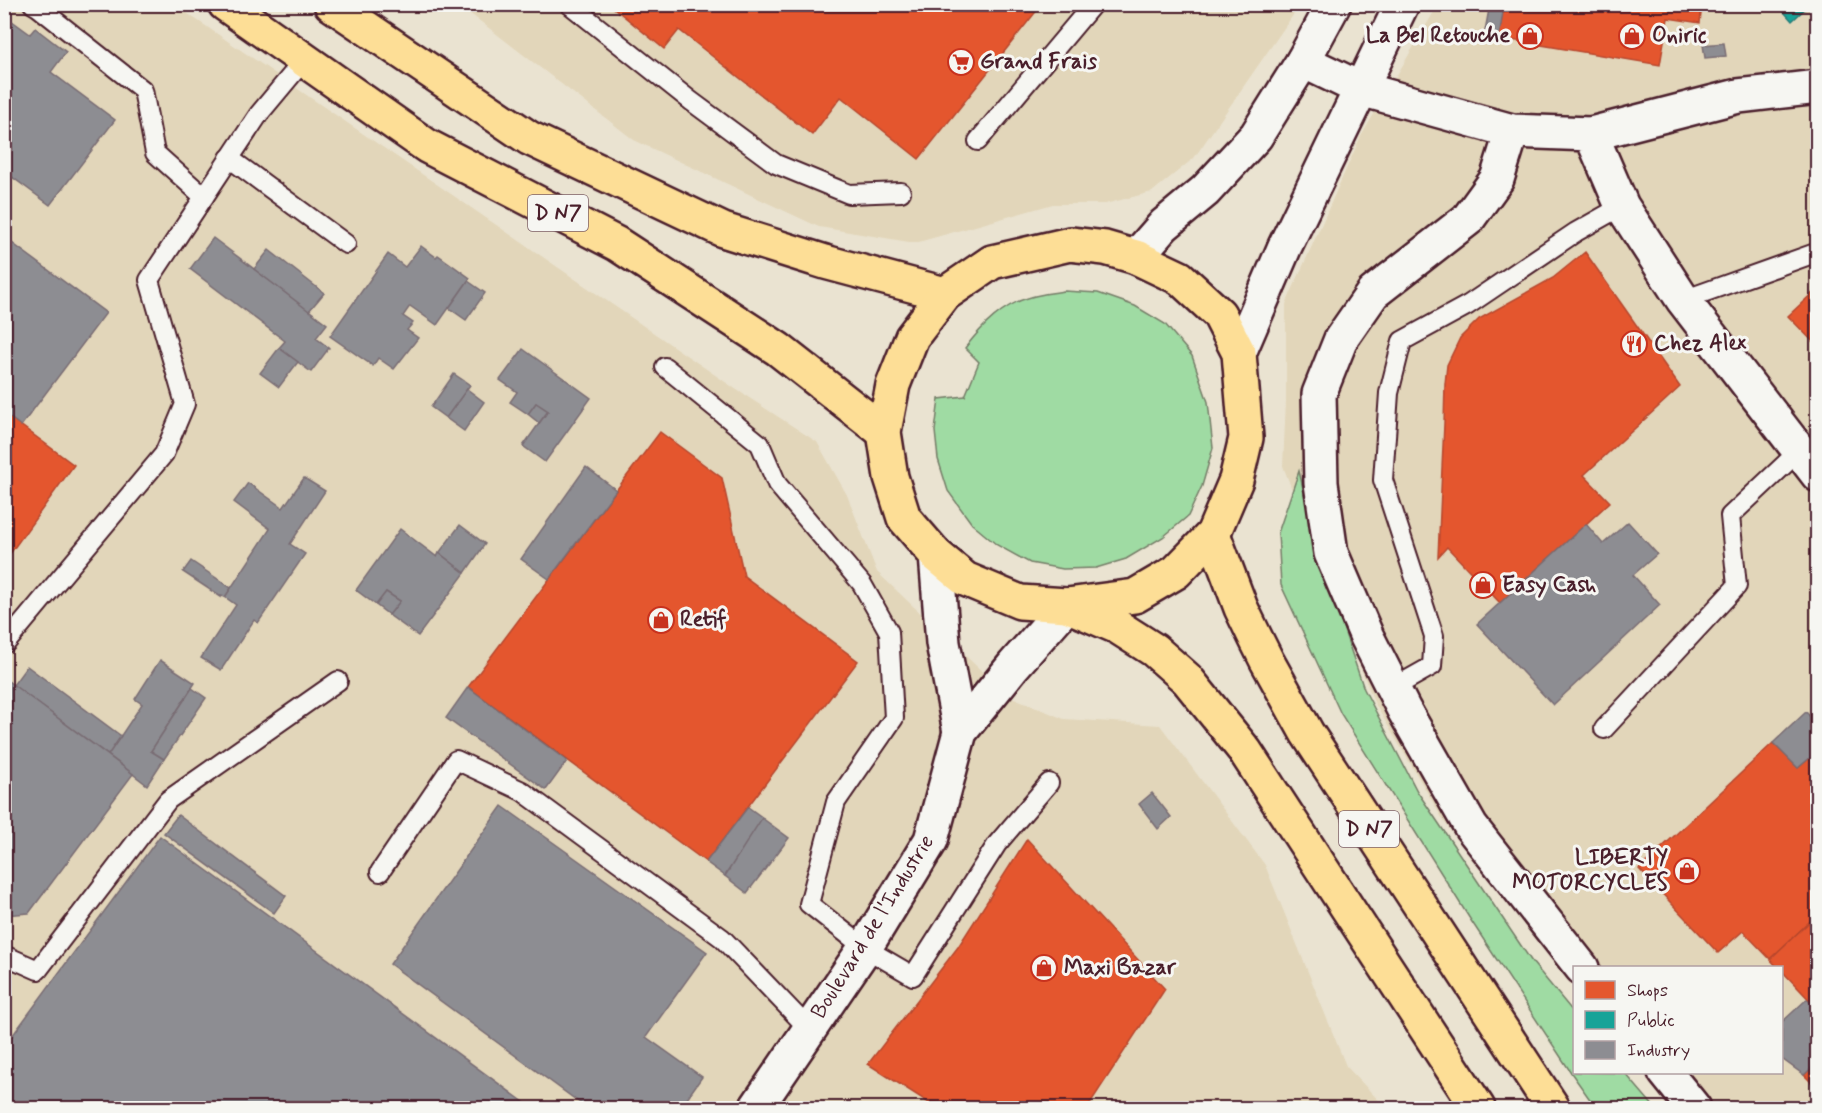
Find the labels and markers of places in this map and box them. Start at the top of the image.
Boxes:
shop icon: La Bel Retouche [1515,21,1545,51]
shop icon: Oniric [1617,21,1647,51]
place label: La Bel Retouche [1366,22,1510,50]
place label: Oniric [1652,22,1707,50]
supermarket icon: Grand Frais [946,47,976,77]
place label: Grand Frais [980,48,1097,76]
restaurant icon: Chez Alex [1619,329,1649,359]
place label: Chez Alex [1654,330,1746,358]
shop icon: Easy Cash [1468,570,1498,600]
place label: Easy Cash [1502,571,1596,599]
shop icon: Retif [646,605,676,635]
place label: Retif [680,606,727,634]
place label: LIBERTY MOTORCYCLES [1512,844,1669,897]
shop icon: LIBERTY MOTORCYCLES [1672,856,1702,886]
shop icon: Maxi Bazar [1029,953,1059,983]
place label: Maxi Bazar [1064,954,1177,982]

